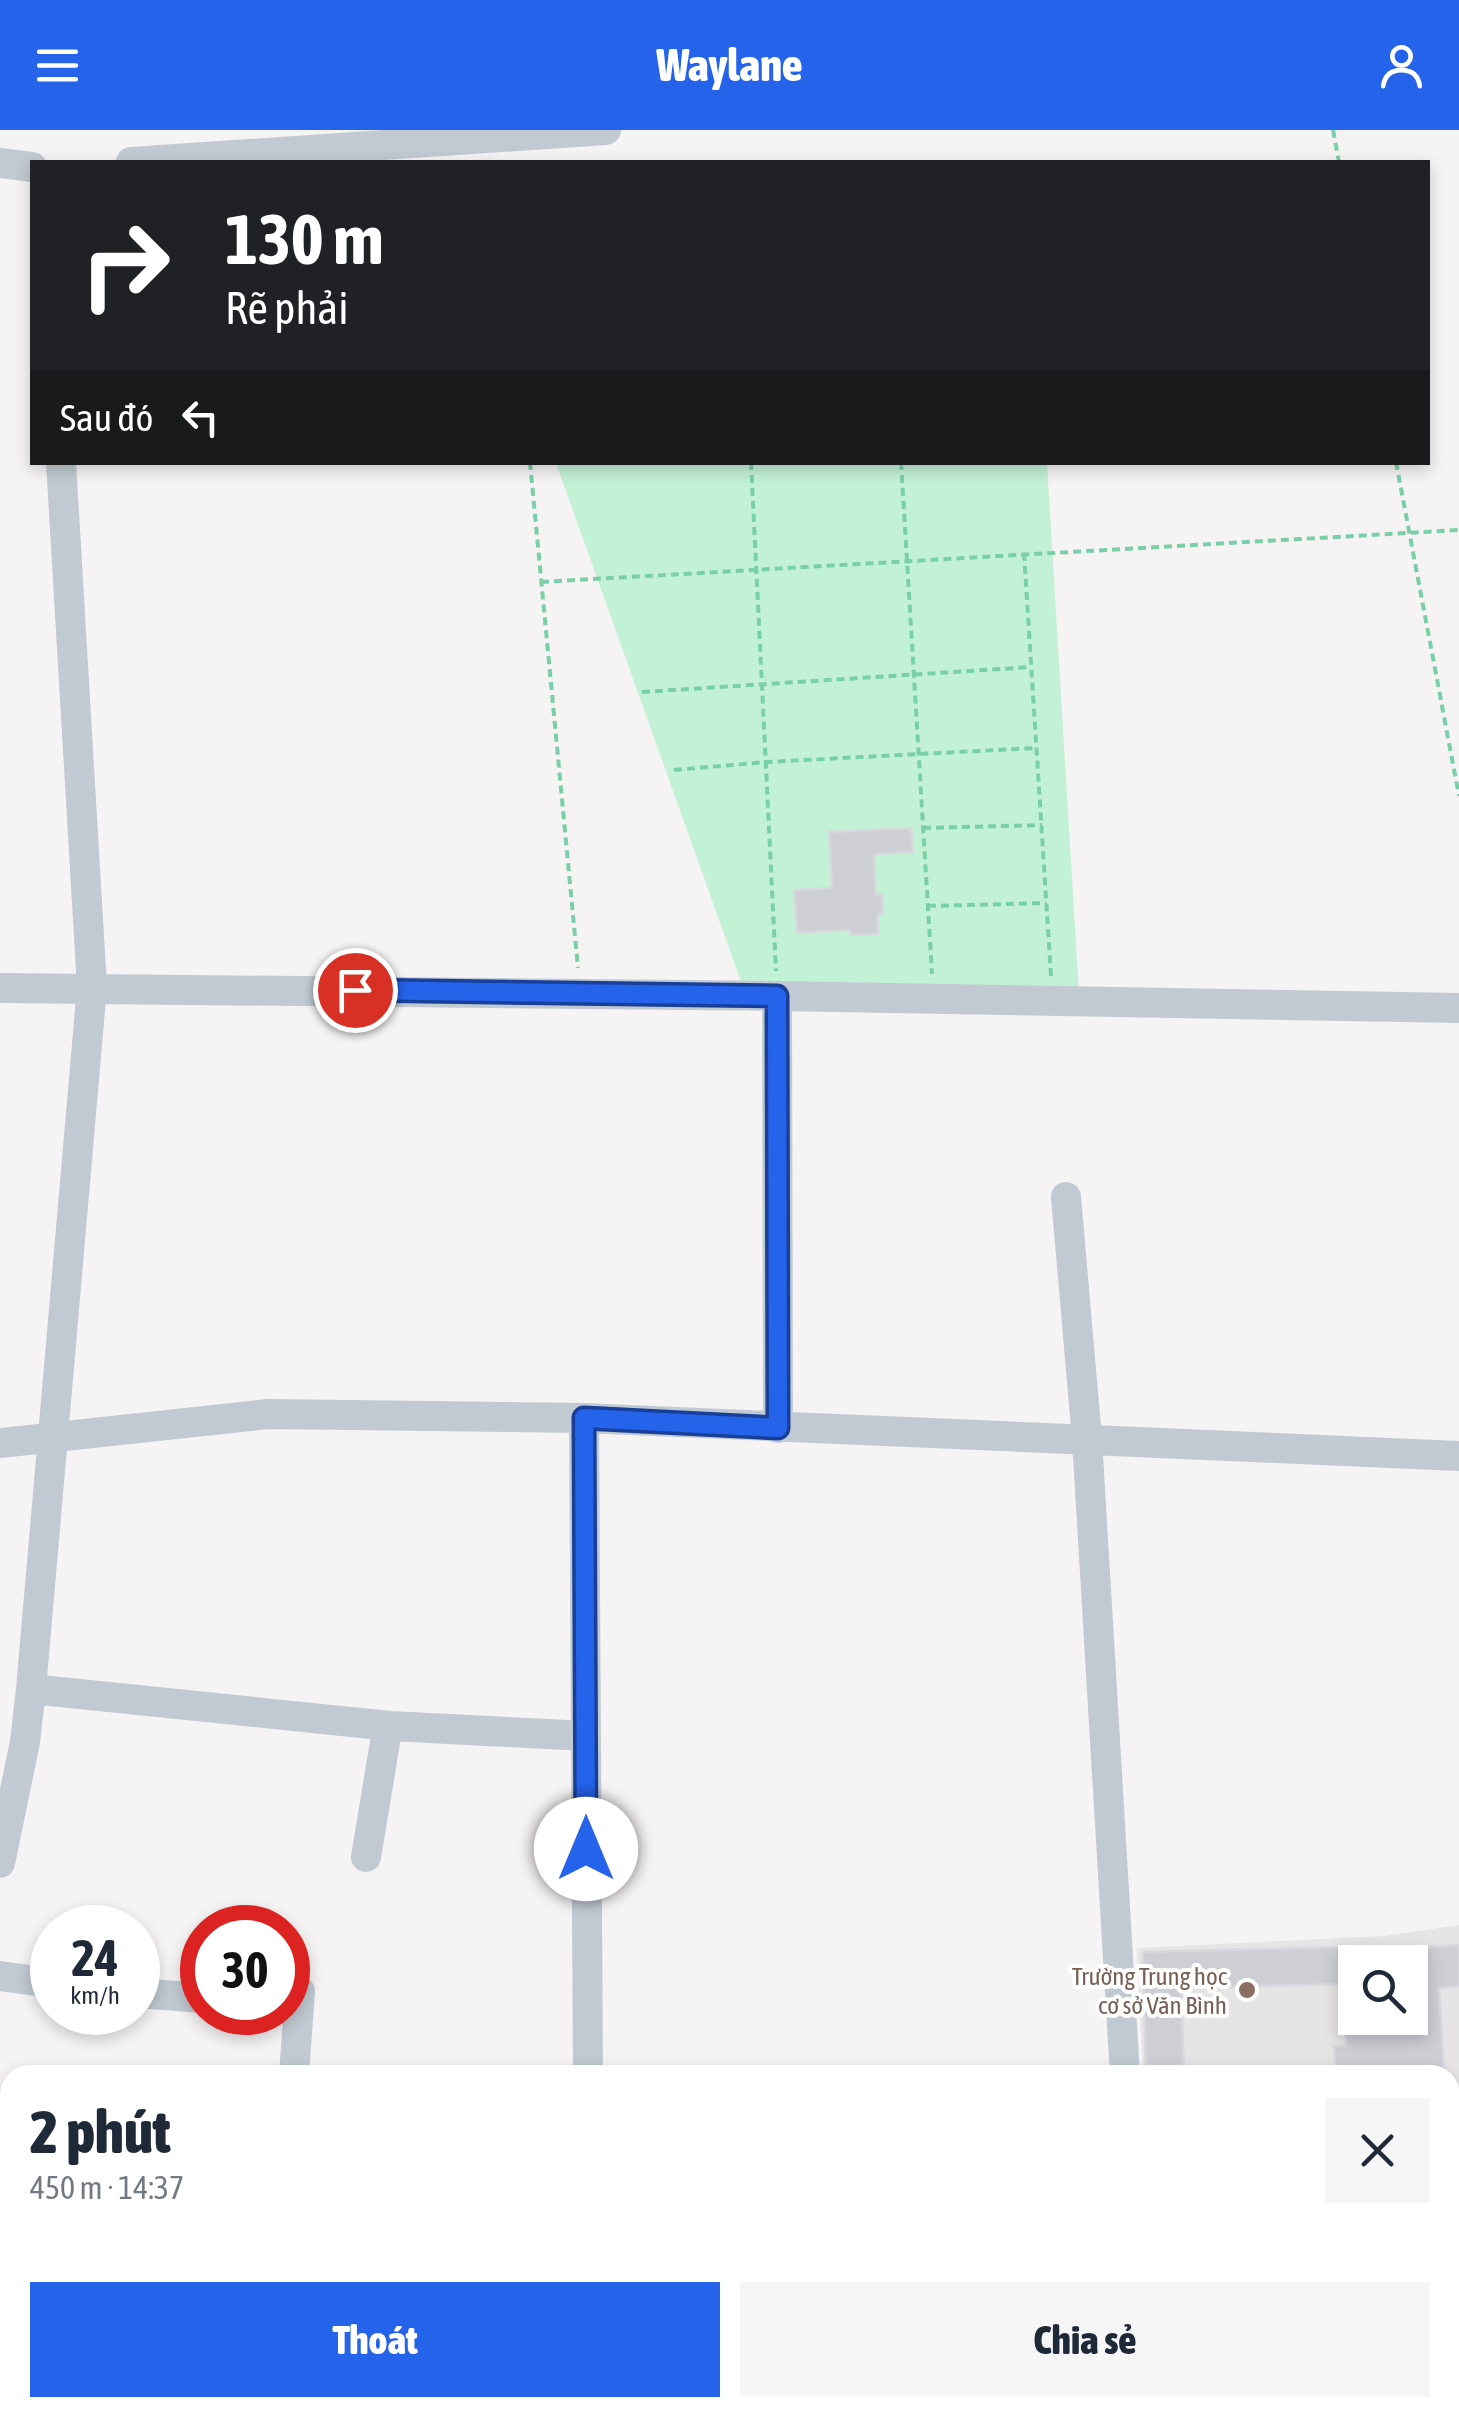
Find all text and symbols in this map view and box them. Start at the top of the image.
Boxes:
icon: menu [30,38,85,93]
icon: person [1374,38,1429,93]
text: Waylane [657,39,802,91]
text: 130 m [225,199,384,279]
icon: right [60,200,190,330]
text: Rẽ phải [225,282,349,334]
icon: left [173,390,228,445]
text: Sau đó [60,396,153,439]
pin [313,948,398,1033]
icon: arrive [328,963,383,1018]
position arrow [534,1797,638,1901]
speed limit sign: 30 [180,1905,310,2035]
text: 24 [71,1929,118,1987]
map controls [1338,1945,1428,2035]
button: search [1338,1945,1428,2035]
place label: Trường Trung học cơ sở Văn Bình [1072,1962,1228,2019]
marker: Trường Trung học cơ sở Văn Bình [1236,1979,1258,2001]
text: km/h [70,1981,120,2009]
text: 2 phút [30,2097,170,2166]
button: close [1325,2098,1430,2203]
text: 450 m · 14:37 [30,2169,184,2206]
button: Thoát [30,2282,720,2397]
button: Chia sẻ [740,2282,1430,2397]

